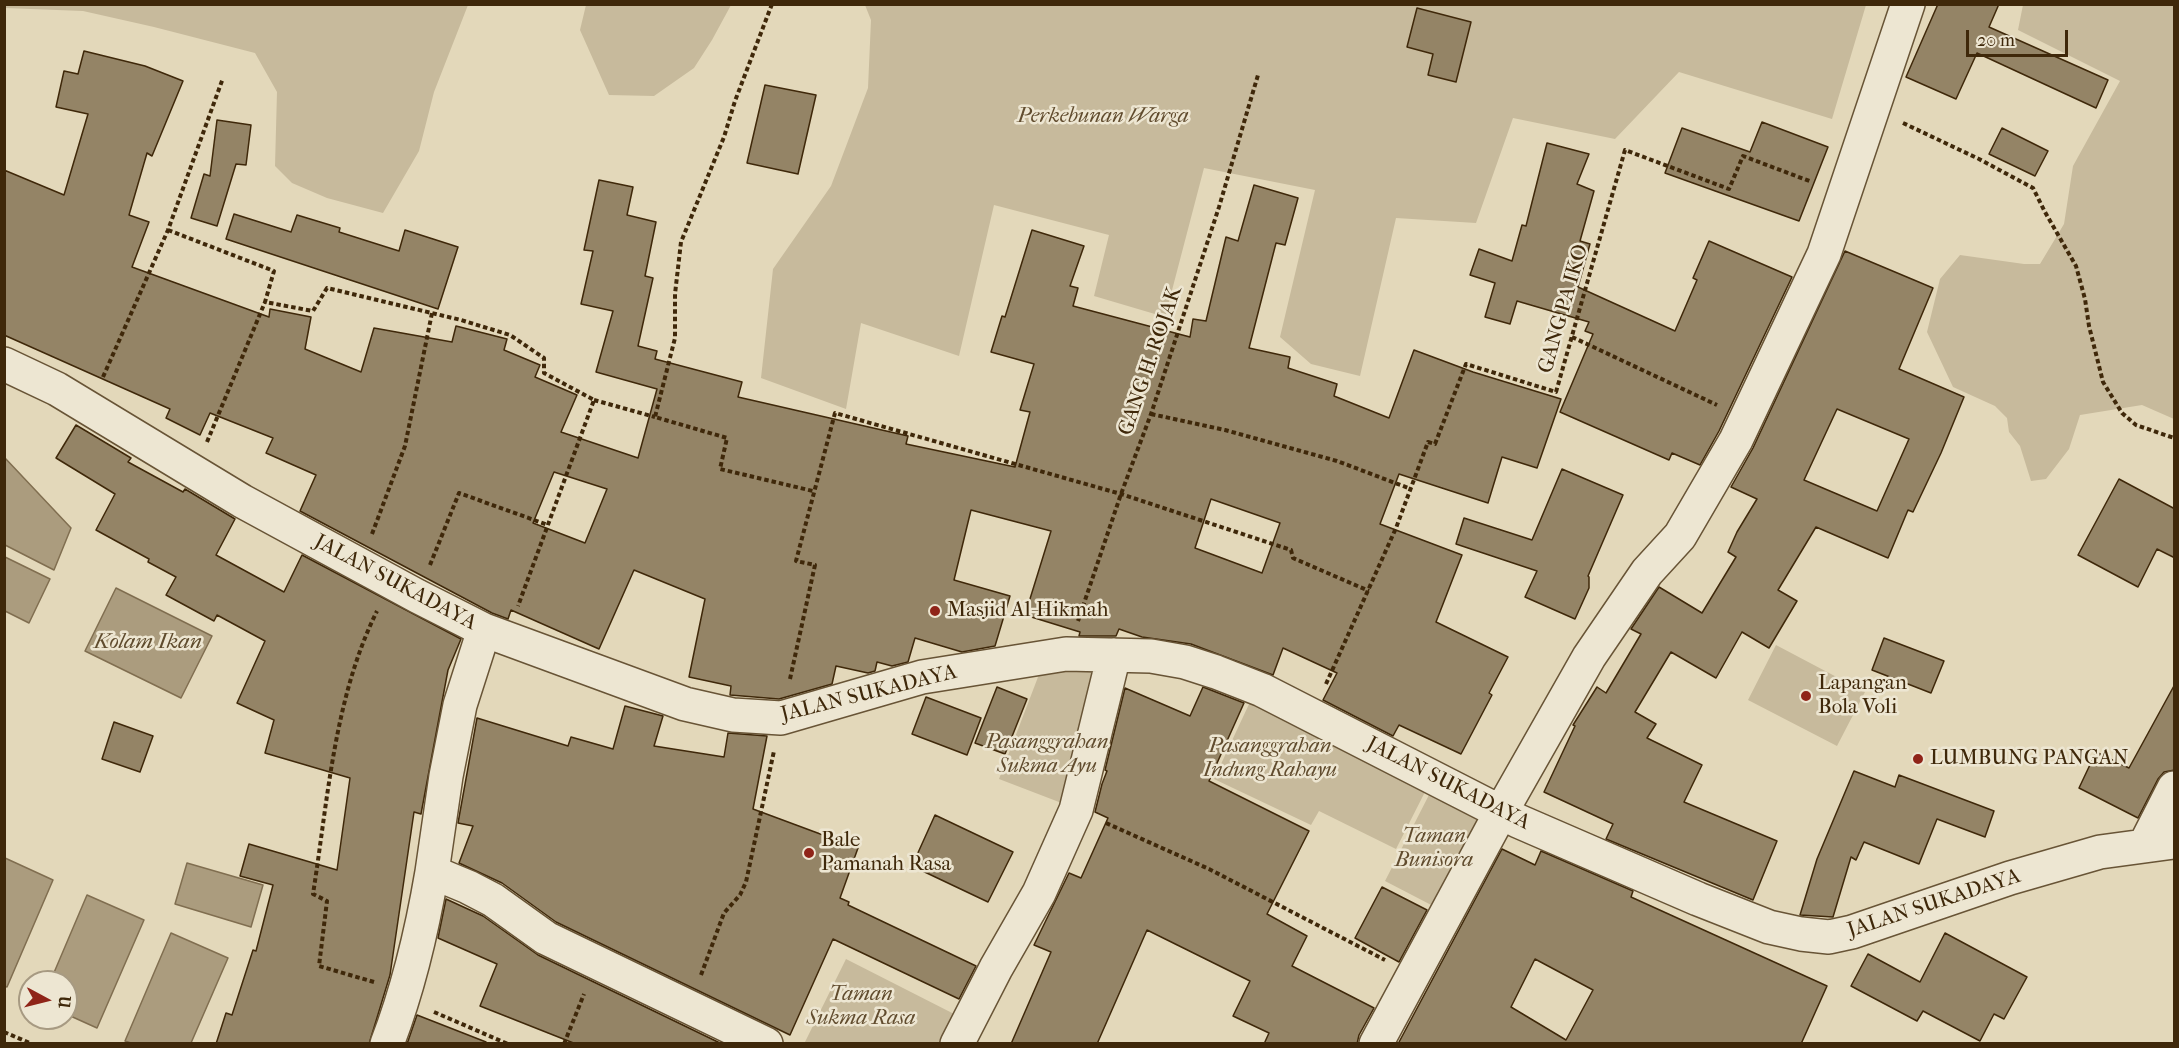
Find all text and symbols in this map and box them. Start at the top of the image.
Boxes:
scale bar [1969,18,2071,56]
text: 20 m [1977,30,2015,51]
park label: Perkebunan Warga [1017,104,1189,130]
street label: GANG PA IKO [1534,242,1594,376]
street label: GANG H. ROJAK [1114,283,1188,439]
street label: JALAN SUKADAYA [309,530,481,636]
place label: Masjid Al-Hikmah [947,598,1109,624]
marker: Masjid Al-Hikmah [928,604,942,618]
water label: Kolam Ikan [94,630,202,656]
street label: JALAN SUKADAYA [778,660,960,728]
place label: Lapangan Bola Voli [1818,671,1907,721]
marker: Lapangan Bola Voli [1799,689,1813,703]
park label: Pasanggrahan Sukma Ayu [985,730,1109,780]
street label: JALAN SUKADAYA [1362,732,1534,836]
park label: Pasanggrahan Indung Rahayu [1203,734,1337,784]
place label: LUMBUNG PANGAN [1930,746,2128,772]
marker: LUMBUNG PANGAN [1911,752,1925,766]
park label: Taman Bunisora [1395,824,1473,874]
place label: Bale Pamanah Rasa [821,828,951,878]
marker: Bale Pamanah Rasa [802,846,816,860]
street label: JALAN SUKADAYA [1844,864,2024,944]
north arrow [18,970,78,1030]
park label: Taman Sukma Rasa [807,982,915,1032]
text: U [54,995,75,1009]

